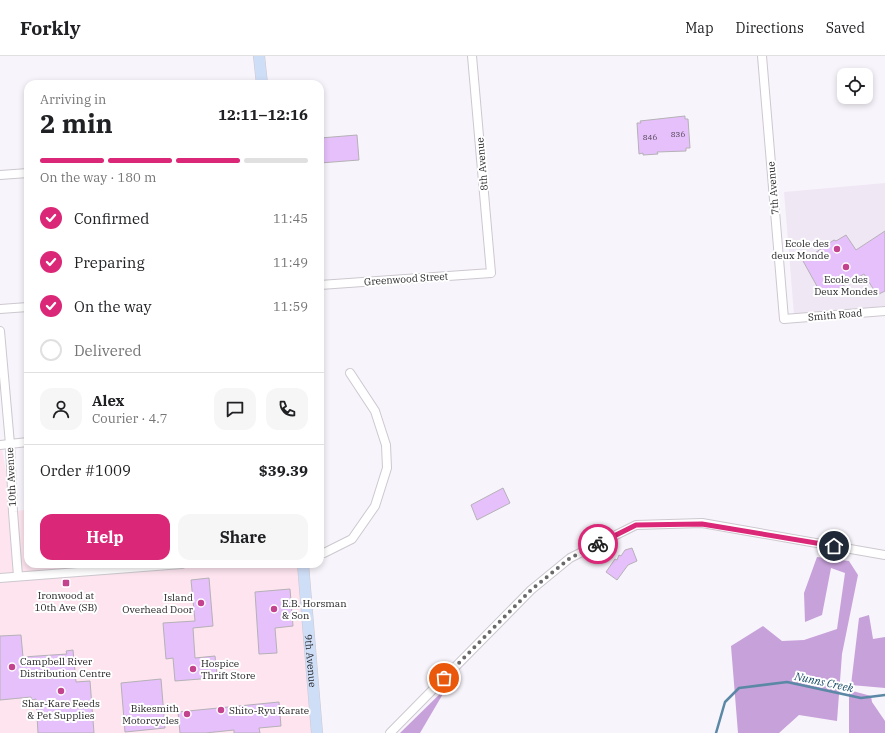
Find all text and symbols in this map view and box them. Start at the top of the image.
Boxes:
text: Forkly [20,16,80,40]
text: Map [685,19,714,37]
text: Directions [736,19,804,37]
text: Saved [826,19,865,37]
map controls [837,68,873,104]
button: locate [837,68,873,104]
text: Arriving in [40,91,106,108]
text: 12:11–12:16 [218,105,308,124]
text: 2 min [40,106,113,140]
house number: 836 [671,129,685,139]
house number: 846 [643,132,657,142]
street label: 8th Avenue [473,137,491,191]
street label: 7th Avenue [764,161,782,215]
text: On the way · 180 m [40,169,156,186]
icon: check [40,207,62,229]
text: Confirmed [74,209,149,228]
text: 11:45 [273,210,308,227]
place label: Ecole des deux Monde [771,237,829,262]
marker: Ecole des deux Monde [832,244,842,254]
icon: check [40,251,62,273]
text: Preparing [74,253,145,272]
text: 11:49 [273,254,308,271]
marker: Ecole des Deux Mondes [841,262,851,272]
street label: Greenwood Street [363,270,449,288]
place label: Ecole des Deux Mondes [814,273,878,298]
icon: check [40,295,62,317]
text: On the way [74,297,152,316]
text: 11:59 [273,298,308,315]
street label: Smith Road [807,306,863,324]
text: Delivered [74,341,142,360]
button: person [40,388,82,430]
button: chat [214,388,256,430]
button: phone [266,388,308,430]
text: Alex [92,391,124,410]
text: Courier · 4.7 [92,410,168,427]
street label: 10th Avenue [3,447,19,507]
text: Order #1009 [40,461,131,480]
text: $39.39 [259,461,308,480]
button: Help [40,514,170,560]
button: Share [178,514,308,560]
courier [578,524,618,564]
pin [817,529,851,563]
icon: bike [587,533,609,555]
icon: home [823,535,845,557]
marker: Ironwood at 10th Ave (SB) [61,578,71,588]
place label: Ironwood at 10th Ave (SB) [35,589,97,614]
place label: Island Overhead Door [122,591,194,616]
place label: E.B. Horsman & Son [282,597,347,622]
marker: Island Overhead Door [196,598,206,608]
marker: E.B. Horsman & Son [269,604,279,614]
street label: 9th Avenue [302,634,320,688]
place label: Campbell River Distribution Centre [20,655,111,680]
place label: Hospice Thrift Store [201,657,255,682]
pin [427,661,461,695]
marker: Campbell River Distribution Centre [7,662,17,672]
marker: Hospice Thrift Store [188,664,198,674]
icon: bag [433,667,455,689]
water label: Nunns Creek [792,669,855,695]
marker: Shar-Kare Feeds & Pet Supplies [56,686,66,696]
place label: Shar-Kare Feeds & Pet Supplies [22,697,100,722]
place label: Bikesmith Motorcycles [122,702,179,727]
place label: Shito-Ryu Karate [229,704,309,717]
marker: Shito-Ryu Karate [216,705,226,715]
marker: Bikesmith Motorcycles [182,709,192,719]

